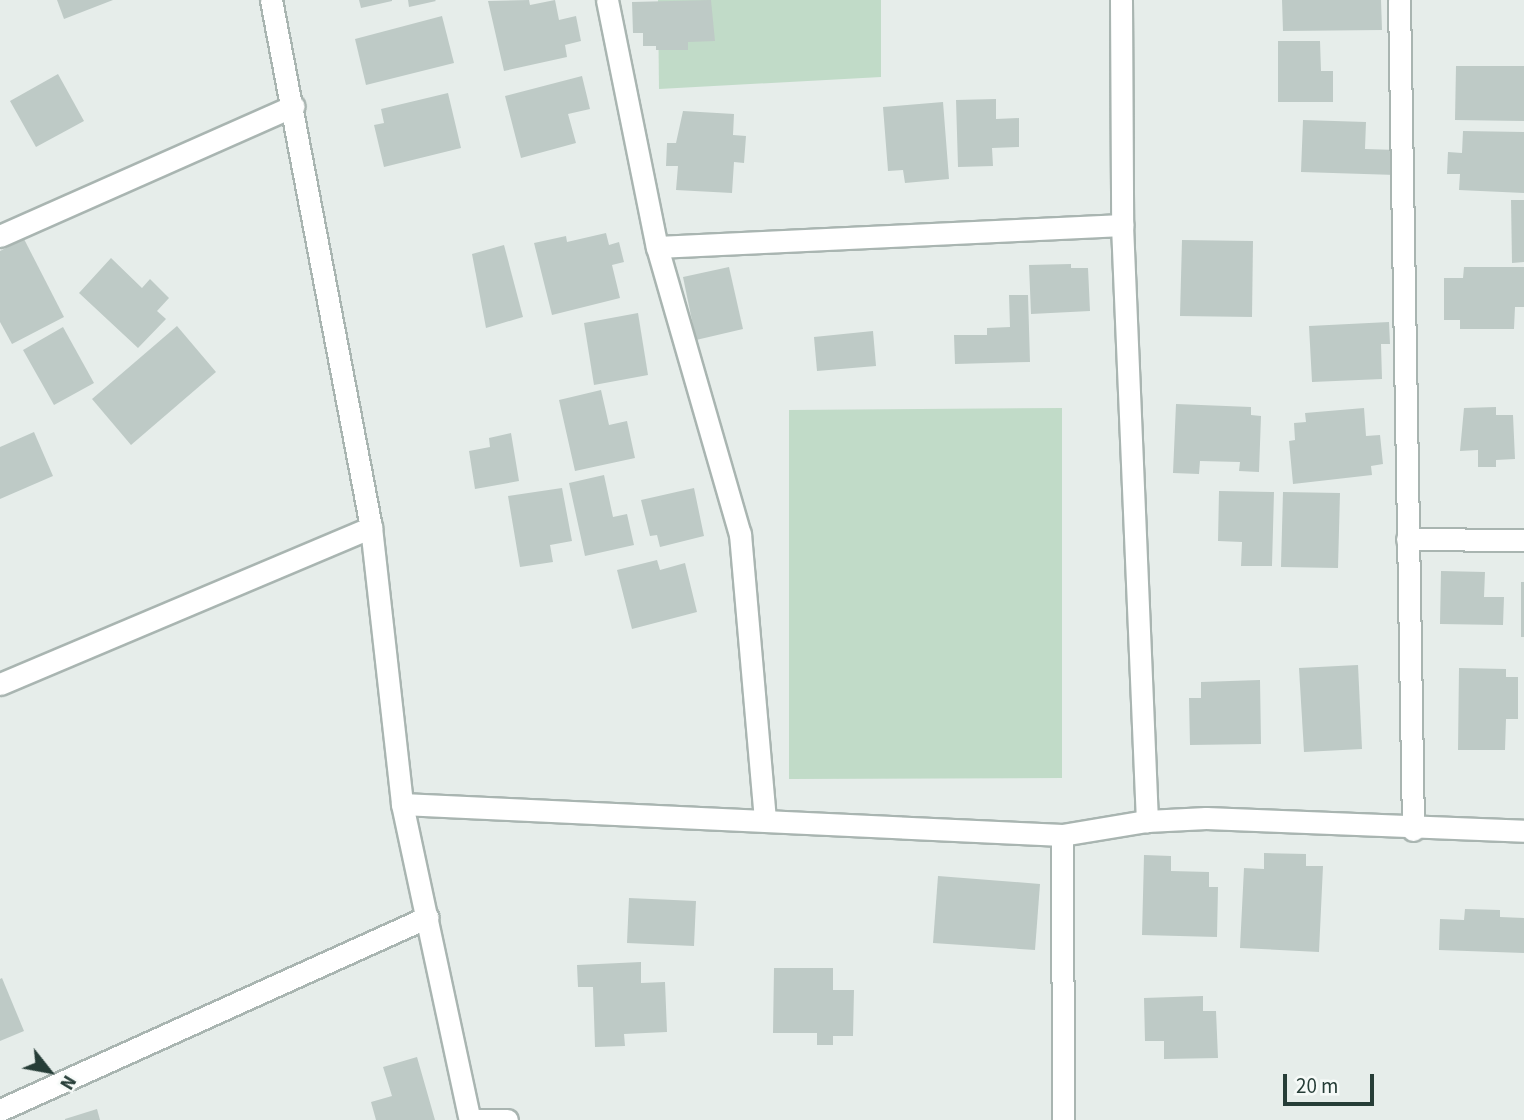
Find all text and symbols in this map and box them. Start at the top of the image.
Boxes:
north arrow [14,1036,84,1106]
scale bar [1286,1060,1377,1104]
text: N [53,1070,82,1094]
text: 20 m [1296,1071,1338,1101]

